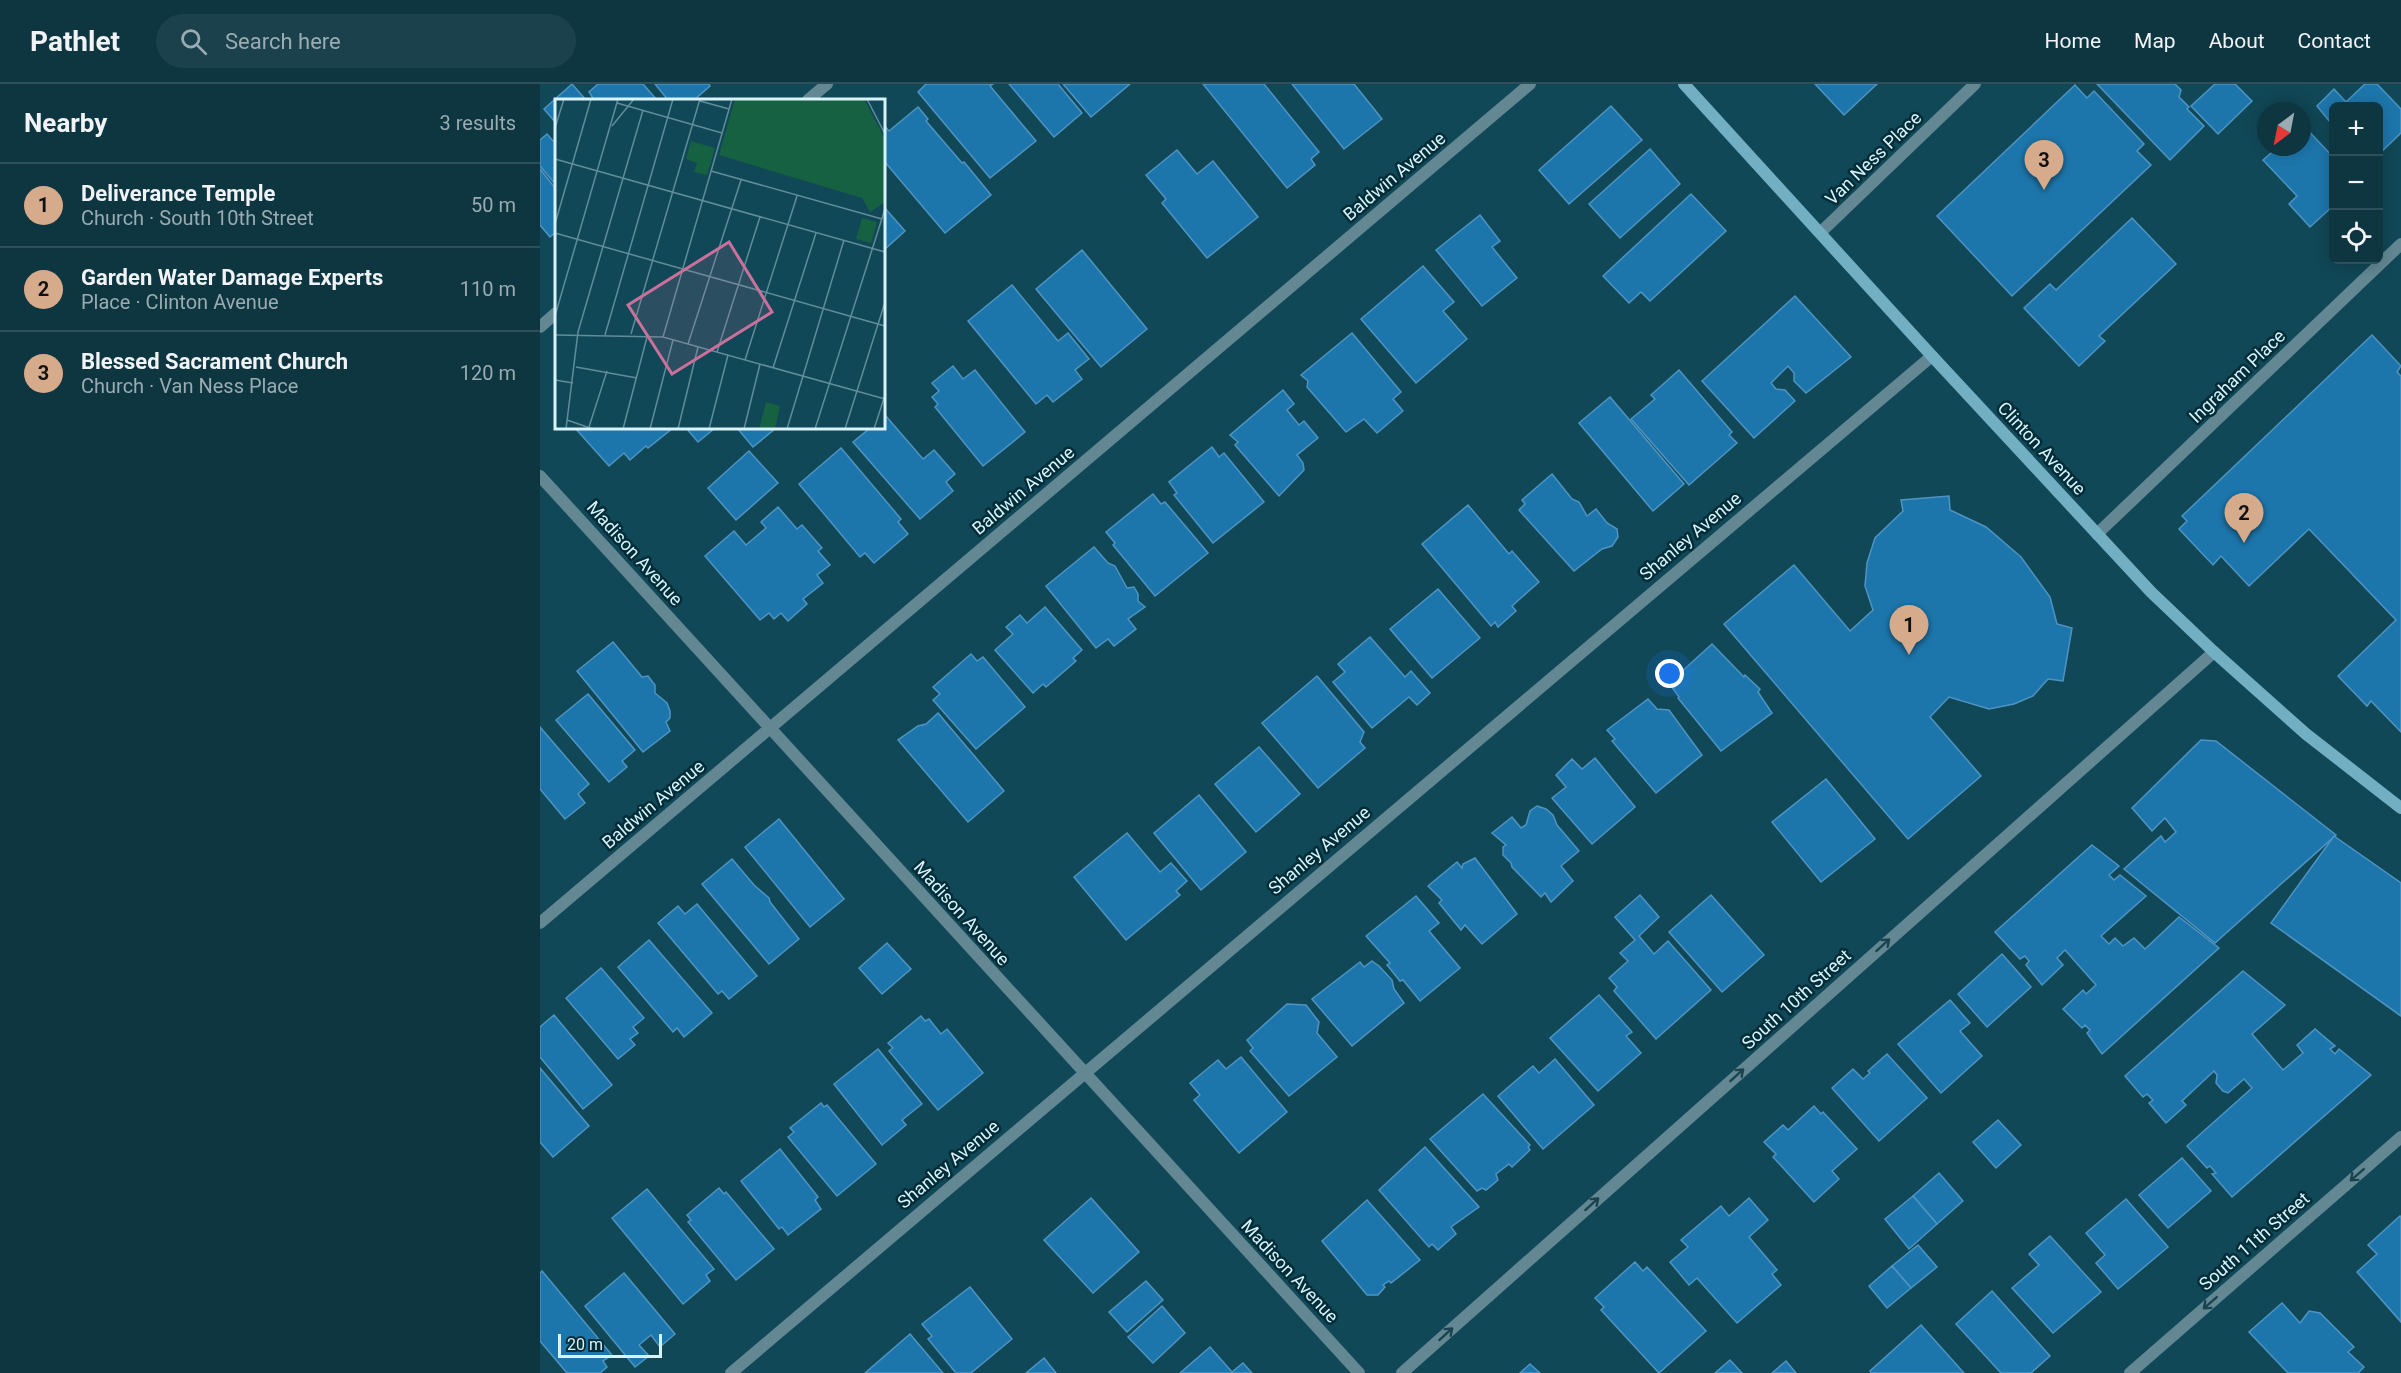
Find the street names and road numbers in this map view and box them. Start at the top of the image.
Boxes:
street label: Van Ness Place [1821,107,1925,209]
street label: Baldwin Avenue [1339,127,1449,225]
street label: Ingraham Place [2185,325,2289,427]
street label: Clinton Avenue [1994,397,2090,499]
street label: Baldwin Avenue [968,441,1078,539]
street label: Shanley Avenue [1635,487,1745,585]
street label: Madison Avenue [583,497,687,609]
street label: Baldwin Avenue [598,755,708,853]
street label: Shanley Avenue [1264,801,1374,899]
street label: Madison Avenue [910,857,1014,969]
street label: South 10th Street [1737,945,1855,1053]
street label: Shanley Avenue [893,1115,1003,1213]
street label: South 11th Street [2195,1187,2313,1295]
street label: Madison Avenue [1237,1215,1343,1327]

